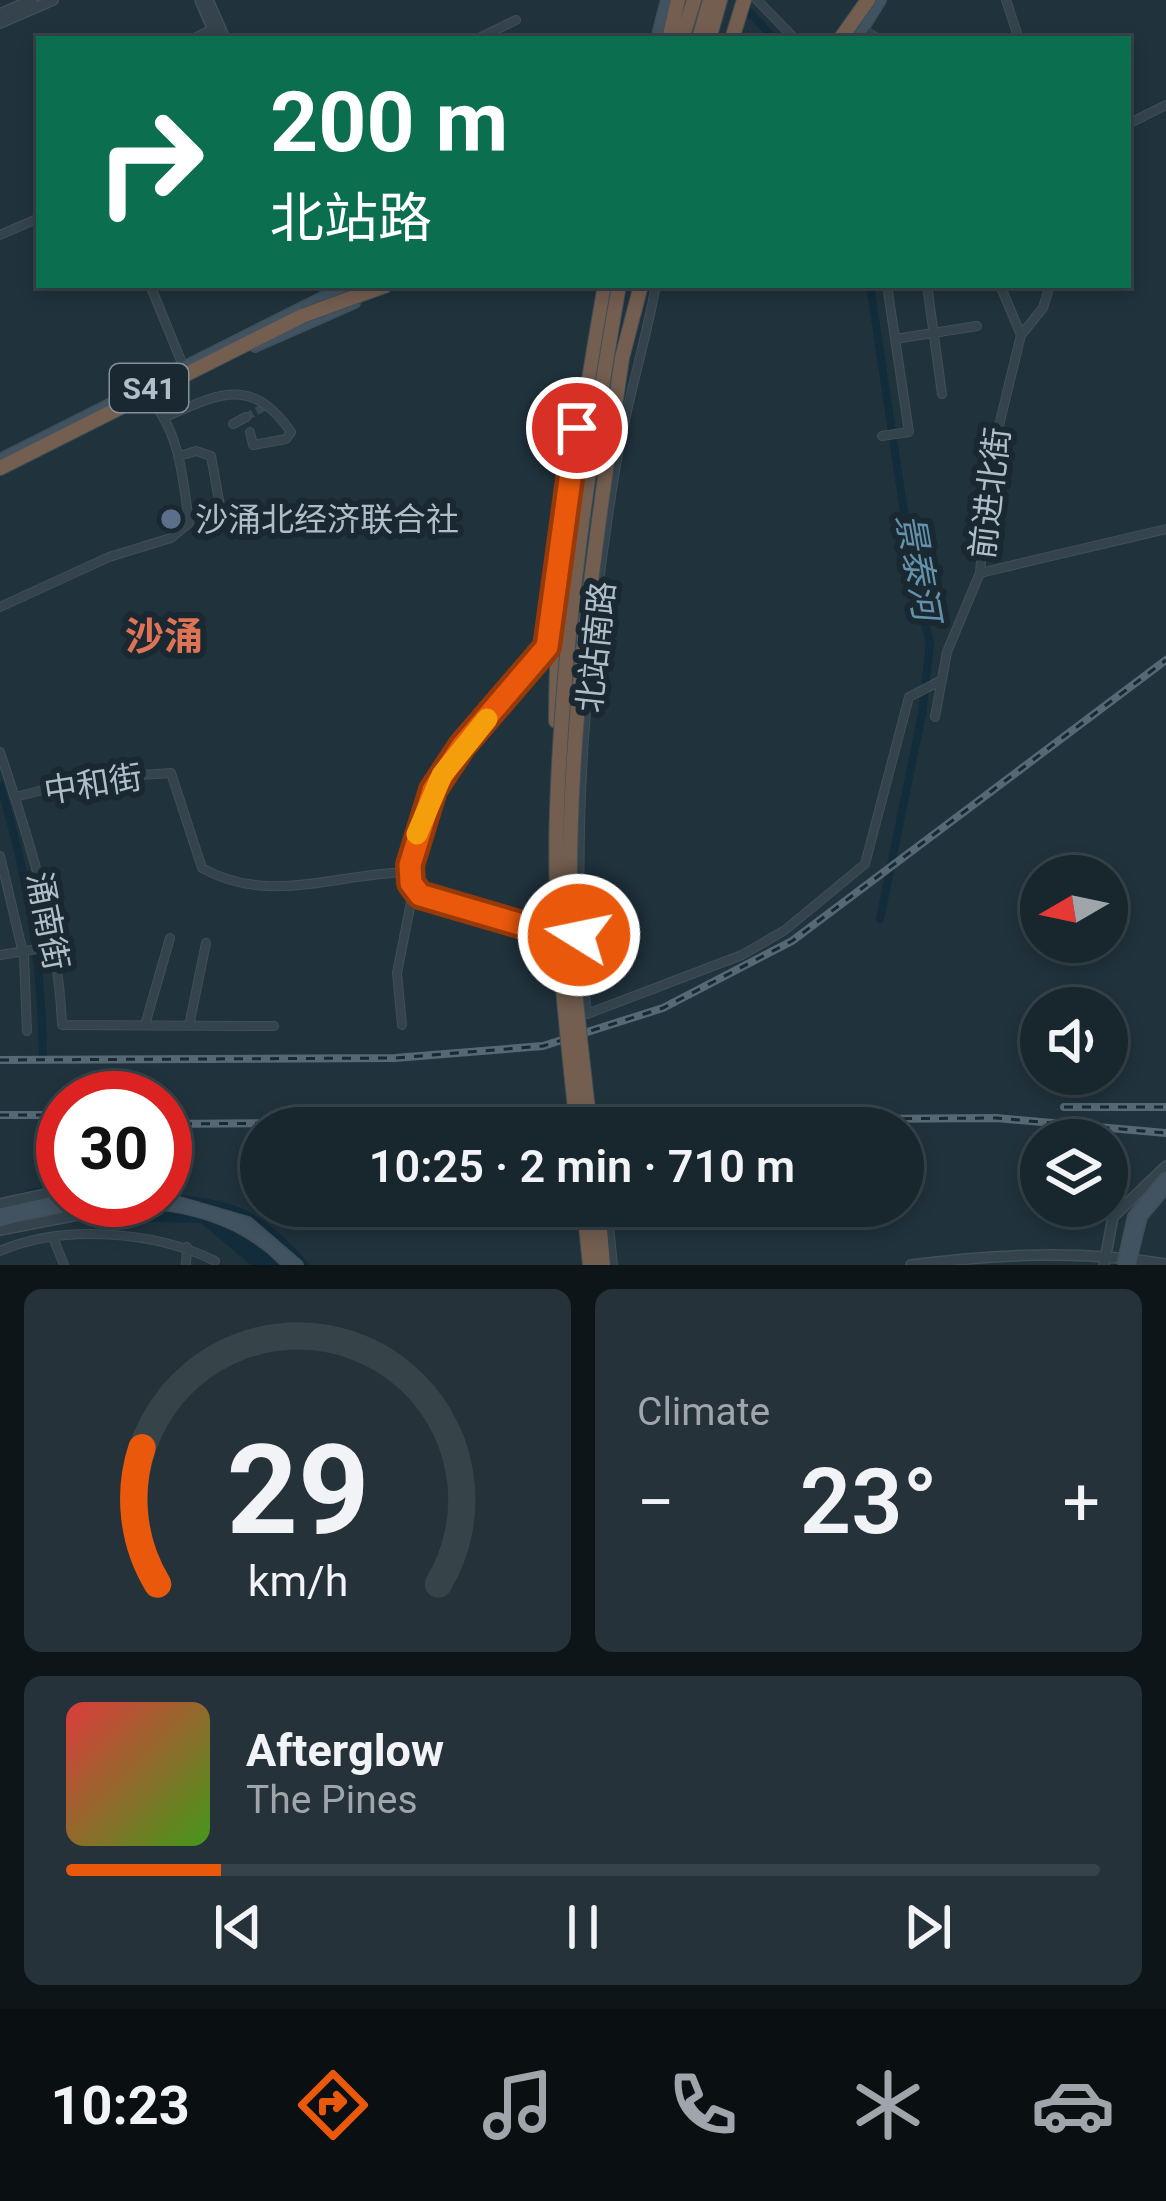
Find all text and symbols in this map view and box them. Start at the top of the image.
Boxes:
text: 200 m [270,73,508,172]
icon: right [72,84,228,240]
text: 北站路 [270,187,432,250]
road number: S41 [110,364,188,412]
pin [526,377,628,479]
icon: arrive [544,395,610,461]
street label: 前进北街 [963,425,1017,561]
place label: 沙涌北经济联合社 [195,500,459,539]
marker: 沙涌北经济联合社 [158,506,184,532]
water label: 景泰河 [888,510,949,630]
street label: 北站南路 [570,579,622,715]
district label: 沙涌 [125,614,203,660]
street label: 中和街 [41,757,145,811]
north arrow [1020,855,1128,963]
map controls [1020,855,1128,1227]
street label: 涌南街 [19,869,77,973]
position arrow [516,872,642,998]
button: sound [1020,987,1128,1095]
speed limit sign: 30 [36,1071,192,1227]
button: layers [1020,1119,1128,1227]
text: 10:25 · 2 min · 710 m [369,1140,795,1193]
text: Climate [637,1389,770,1435]
text: 29 [226,1417,369,1563]
text: 23° [800,1450,937,1555]
text: − [637,1464,675,1541]
text: + [1063,1464,1100,1541]
text: km/h [247,1555,348,1605]
text: Afterglow [246,1724,444,1777]
text: The Pines [246,1777,418,1823]
icon: previous [205,1894,271,1960]
icon: pause [550,1894,616,1960]
icon: next [895,1894,961,1960]
icon: directions [291,2063,375,2147]
icon: music [476,2063,560,2147]
icon: phone [661,2063,745,2147]
icon: climate [846,2063,930,2147]
icon: car [1031,2063,1115,2147]
text: 10:23 [51,2074,190,2137]

